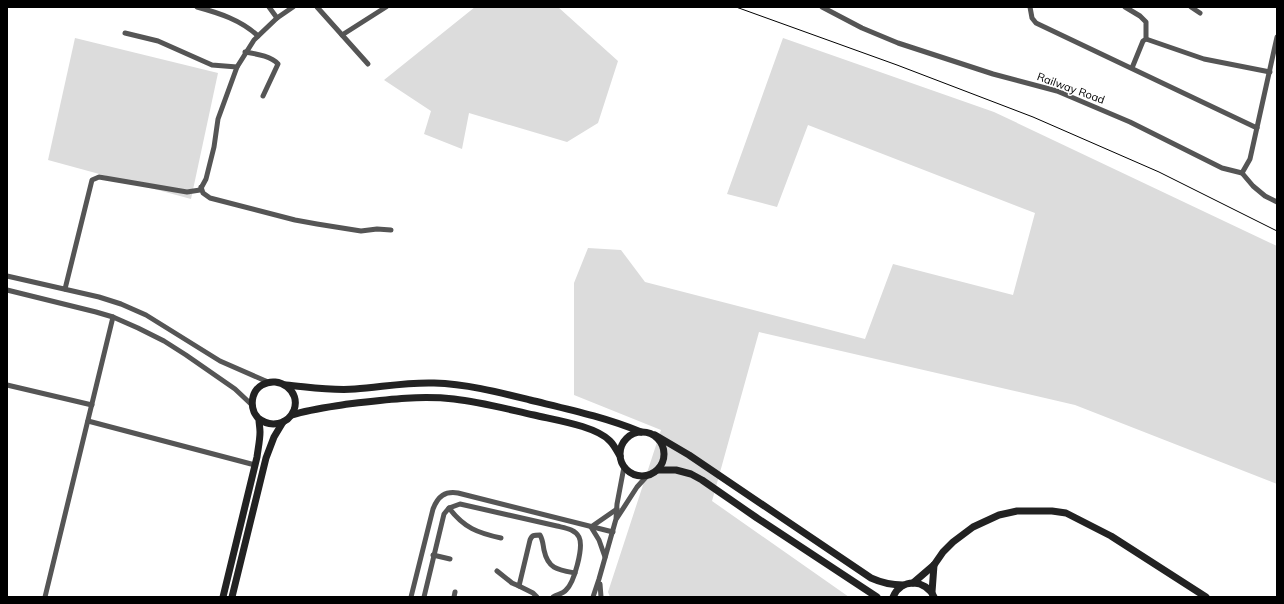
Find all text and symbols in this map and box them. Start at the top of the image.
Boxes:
street label: Railway Road [1035,69,1107,107]

